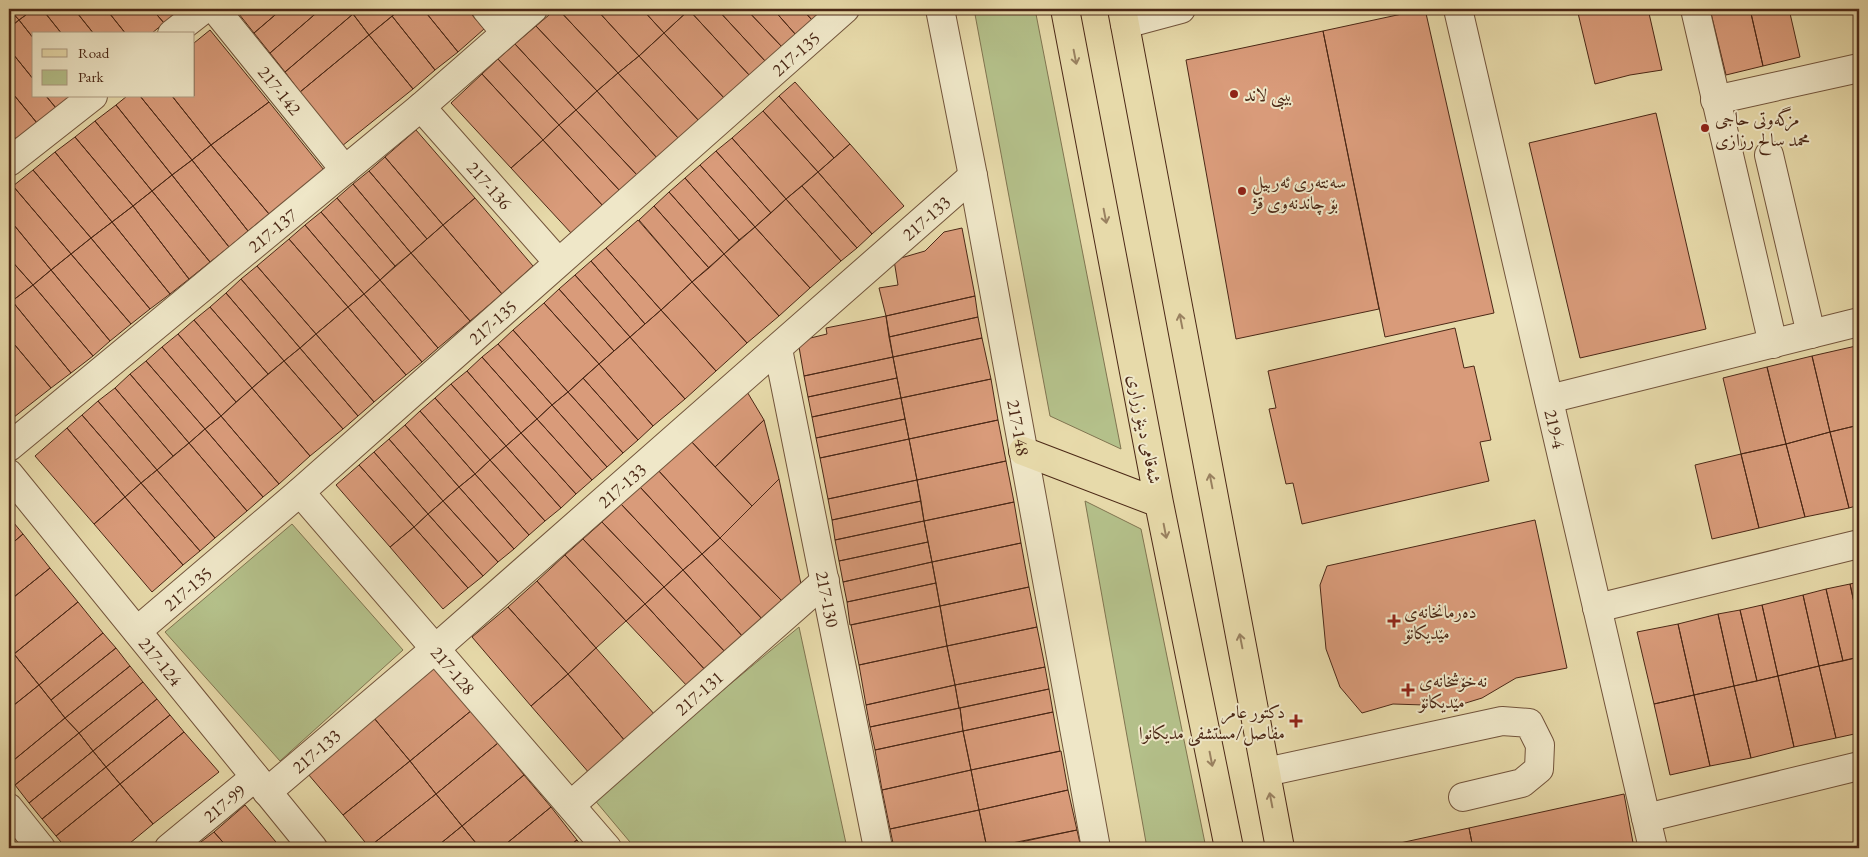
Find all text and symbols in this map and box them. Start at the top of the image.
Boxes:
street label: 217-135 [766,26,824,81]
legend [32,32,195,98]
text: Road [78,43,110,62]
one-way arrow [1070,48,1080,64]
street label: 217-142 [254,61,307,120]
text: Park [78,67,105,86]
place label: بيبى لاند [1244,83,1293,110]
marker: بيبى لاند [1228,88,1240,100]
place label: مزگەوتی حاجی محمد سالح رزازی [1715,106,1810,156]
marker: مزگەوتی حاجی محمد سالح رزازی [1699,122,1711,134]
street label: 217-136 [462,156,518,214]
place label: سەنتەری ئەربیل بۆ چاندنەوی قژ [1250,170,1346,216]
marker: سەنتەری ئەربیل بۆ چاندنەوی قژ [1236,185,1248,197]
street label: 217-133 [897,190,955,245]
street label: 217-137 [243,203,302,257]
one-way arrow [1100,208,1110,224]
street label: 217-135 [463,294,521,349]
one-way arrow [1176,314,1185,330]
street label: شەقامی دینۆ زراری [1122,372,1167,486]
street label: 217-148 [1003,398,1035,458]
street label: 219-4 [1540,407,1571,451]
street label: 217-133 [593,458,650,512]
one-way arrow [1206,473,1216,489]
one-way arrow [1161,522,1170,538]
street label: 217-135 [158,561,216,615]
street label: 217-130 [811,569,845,629]
place label: دەرمانخانەی مێدیکانۆ [1402,600,1477,644]
marker: دەرمانخانەی مێدیکانۆ [1388,615,1400,627]
street label: 217-124 [134,632,188,691]
one-way arrow [1236,633,1246,649]
street label: 217-128 [426,641,481,699]
street label: 217-131 [670,665,727,720]
place label: نەخۆشخانەی مێدیکانۆ [1417,669,1487,713]
marker: نەخۆشخانەی مێدیکانۆ [1401,683,1415,697]
place label: دكتور عامر مفاصل/مستشفى مديكانوا [1139,700,1285,746]
marker: دكتور عامر مفاصل/مستشفى مديكانوا [1289,714,1303,728]
street label: 217-133 [287,723,345,778]
one-way arrow [1207,750,1216,766]
street label: 217-99 [198,778,250,827]
one-way arrow [1266,793,1276,809]

